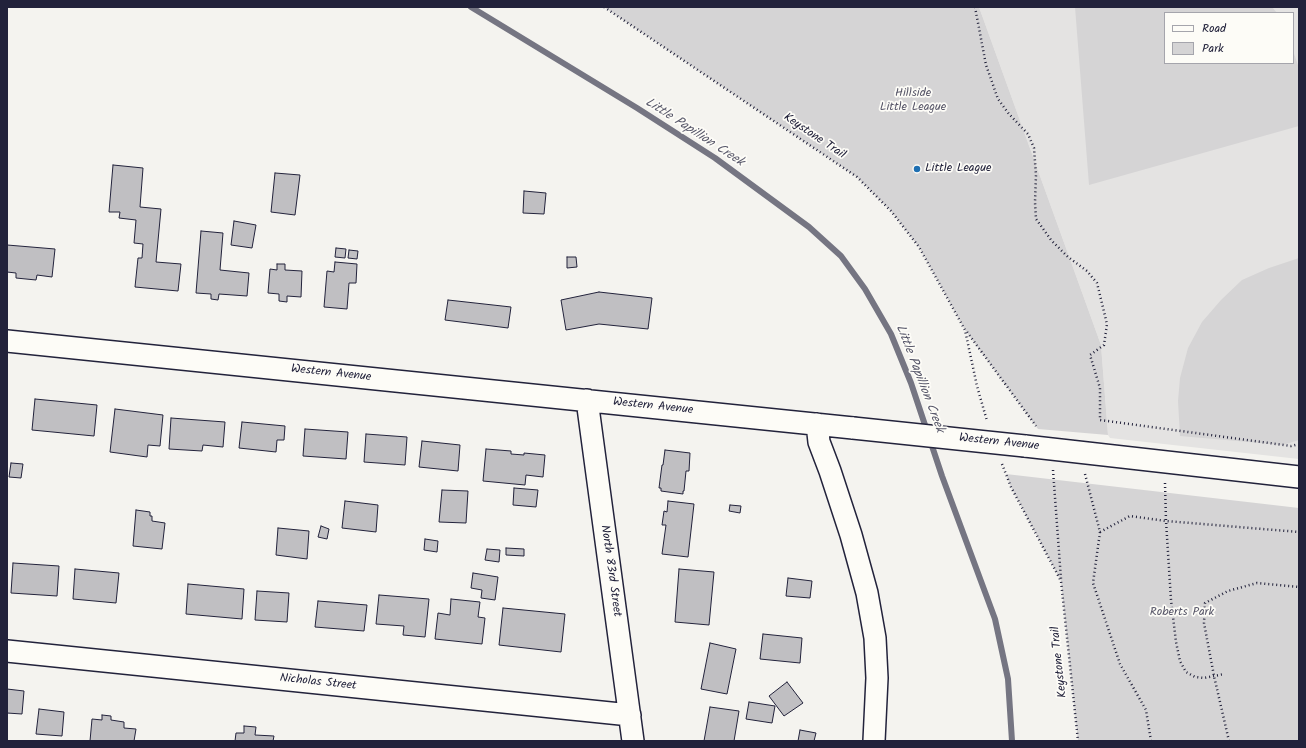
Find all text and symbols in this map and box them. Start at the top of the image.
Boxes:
legend [1164,12,1294,64]
text: Road [1202,19,1226,38]
text: Park [1202,39,1224,58]
park label: Hillside Little League [880,87,946,115]
water label: Little Papillion Creek [642,95,746,171]
street label: Keystone Trail [780,111,848,163]
place label: Little League [925,162,991,176]
marker: Little League [912,164,922,174]
water label: Little Papillion Creek [891,323,947,435]
street label: Western Avenue [290,363,372,385]
street label: Western Avenue [612,396,694,418]
street label: Western Avenue [958,432,1040,454]
street label: North 83rd Street [596,524,624,618]
park label: Roberts Park [1150,606,1214,620]
street label: Keystone Trail [1049,626,1071,698]
street label: Nicholas Street [279,672,357,694]

